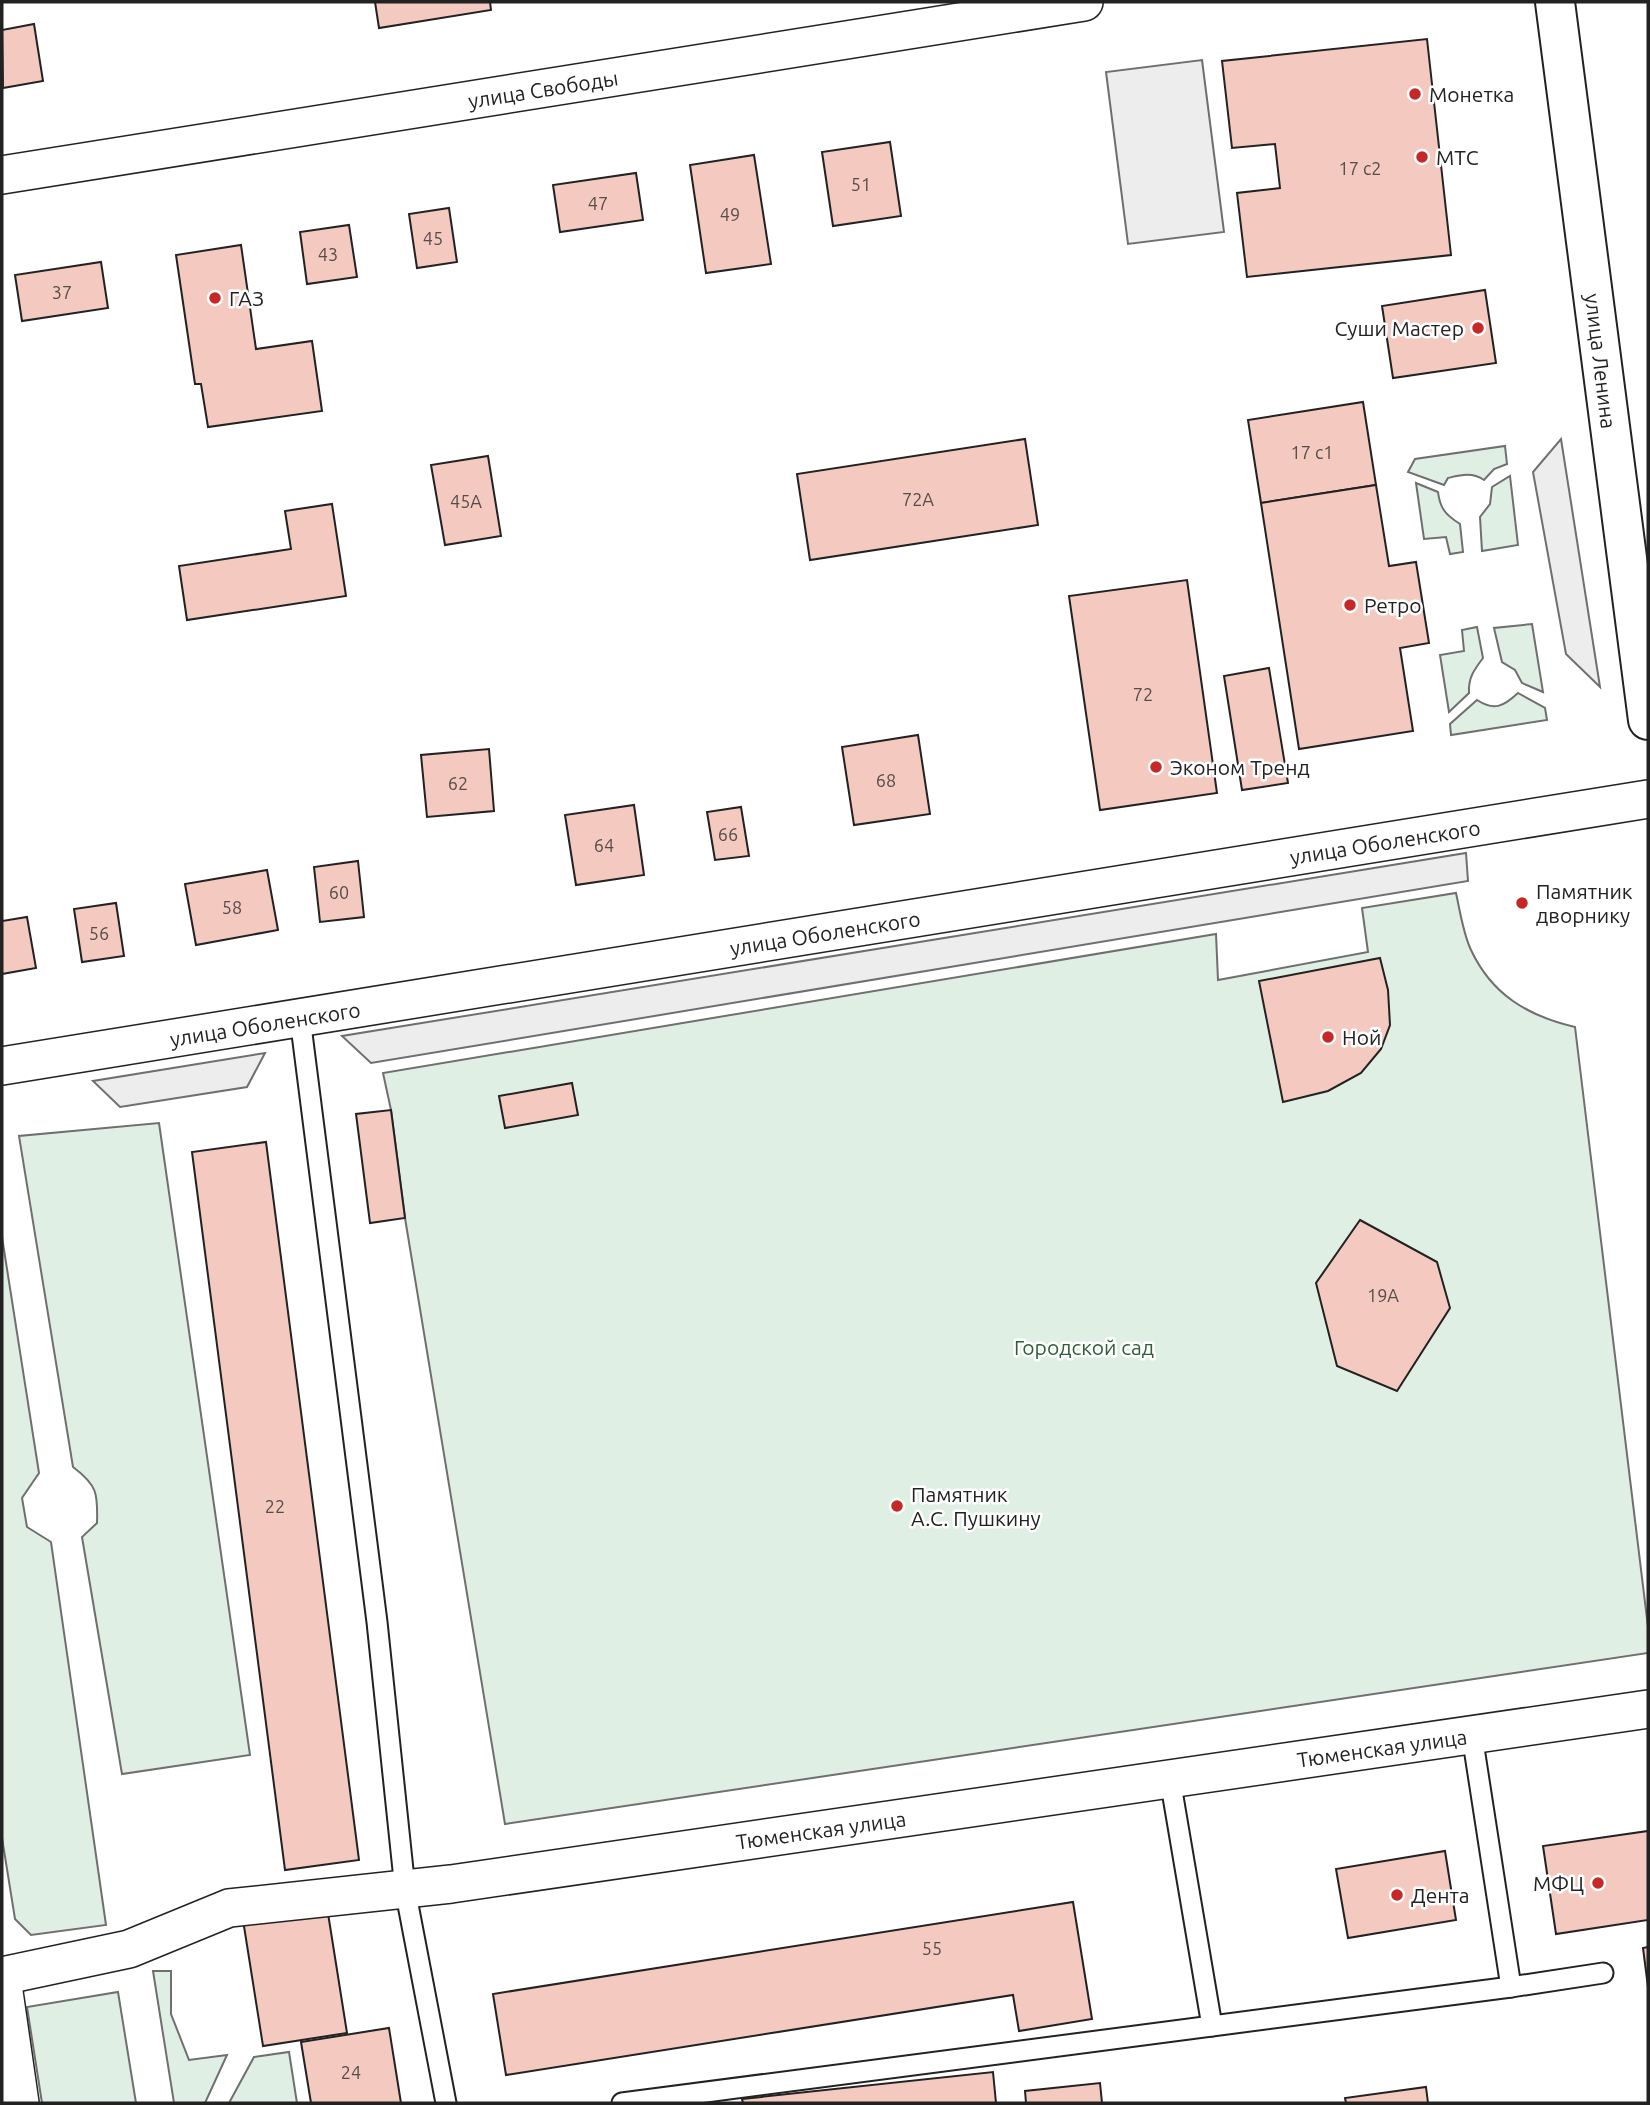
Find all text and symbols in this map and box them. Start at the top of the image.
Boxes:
street label: улица Свободы [466,65,620,113]
place label: Монетка [1429,82,1514,106]
marker: Монетка [1407,86,1423,102]
place label: МТС [1436,145,1479,169]
marker: МТС [1414,149,1430,165]
house number: 17 с2 [1339,158,1381,178]
house number: 51 [851,174,871,194]
house number: 47 [588,193,608,213]
house number: 49 [720,204,740,224]
house number: 45 [423,228,443,248]
house number: 43 [318,244,338,264]
house number: 37 [52,282,72,302]
place label: ГАЗ [229,286,264,310]
marker: ГАЗ [207,290,223,306]
street label: улица Ленина [1581,292,1621,430]
place label: Суши Мастер [1334,316,1464,340]
marker: Суши Мастер [1470,320,1486,336]
house number: 17 с1 [1291,442,1333,462]
house number: 72А [902,489,934,509]
house number: 45А [450,491,482,511]
place label: Ретро [1364,593,1422,617]
marker: Ретро [1342,597,1358,613]
house number: 72 [1133,684,1153,704]
place label: Эконом Тренд [1170,755,1310,779]
marker: Эконом Тренд [1148,759,1164,775]
house number: 68 [876,770,896,790]
house number: 62 [448,773,468,793]
street label: улица Оболенского [1288,815,1482,869]
house number: 66 [718,824,738,844]
house number: 64 [594,835,614,855]
place label: Памятник дворнику [1536,879,1633,927]
house number: 60 [329,882,349,902]
marker: Памятник дворнику [1514,895,1530,911]
house number: 58 [222,897,242,917]
street label: улица Оболенского [728,906,922,960]
house number: 56 [89,923,109,943]
street label: улица Оболенского [168,997,362,1051]
place label: Ной [1342,1025,1381,1049]
marker: Ной [1320,1029,1336,1045]
house number: 19А [1367,1285,1399,1305]
park label: Городской сад [1014,1335,1154,1359]
place label: Памятник А.С. Пушкину [911,1482,1041,1530]
house number: 22 [265,1496,285,1516]
marker: Памятник А.С. Пушкину [889,1498,905,1514]
street label: Тюменская улица [1296,1724,1468,1772]
street label: Тюменская улица [735,1806,907,1854]
place label: МФЦ [1533,1871,1584,1895]
marker: МФЦ [1590,1875,1606,1891]
place label: Дента [1411,1883,1470,1907]
marker: Дента [1389,1887,1405,1903]
house number: 55 [922,1938,942,1958]
house number: 24 [341,2062,361,2082]

